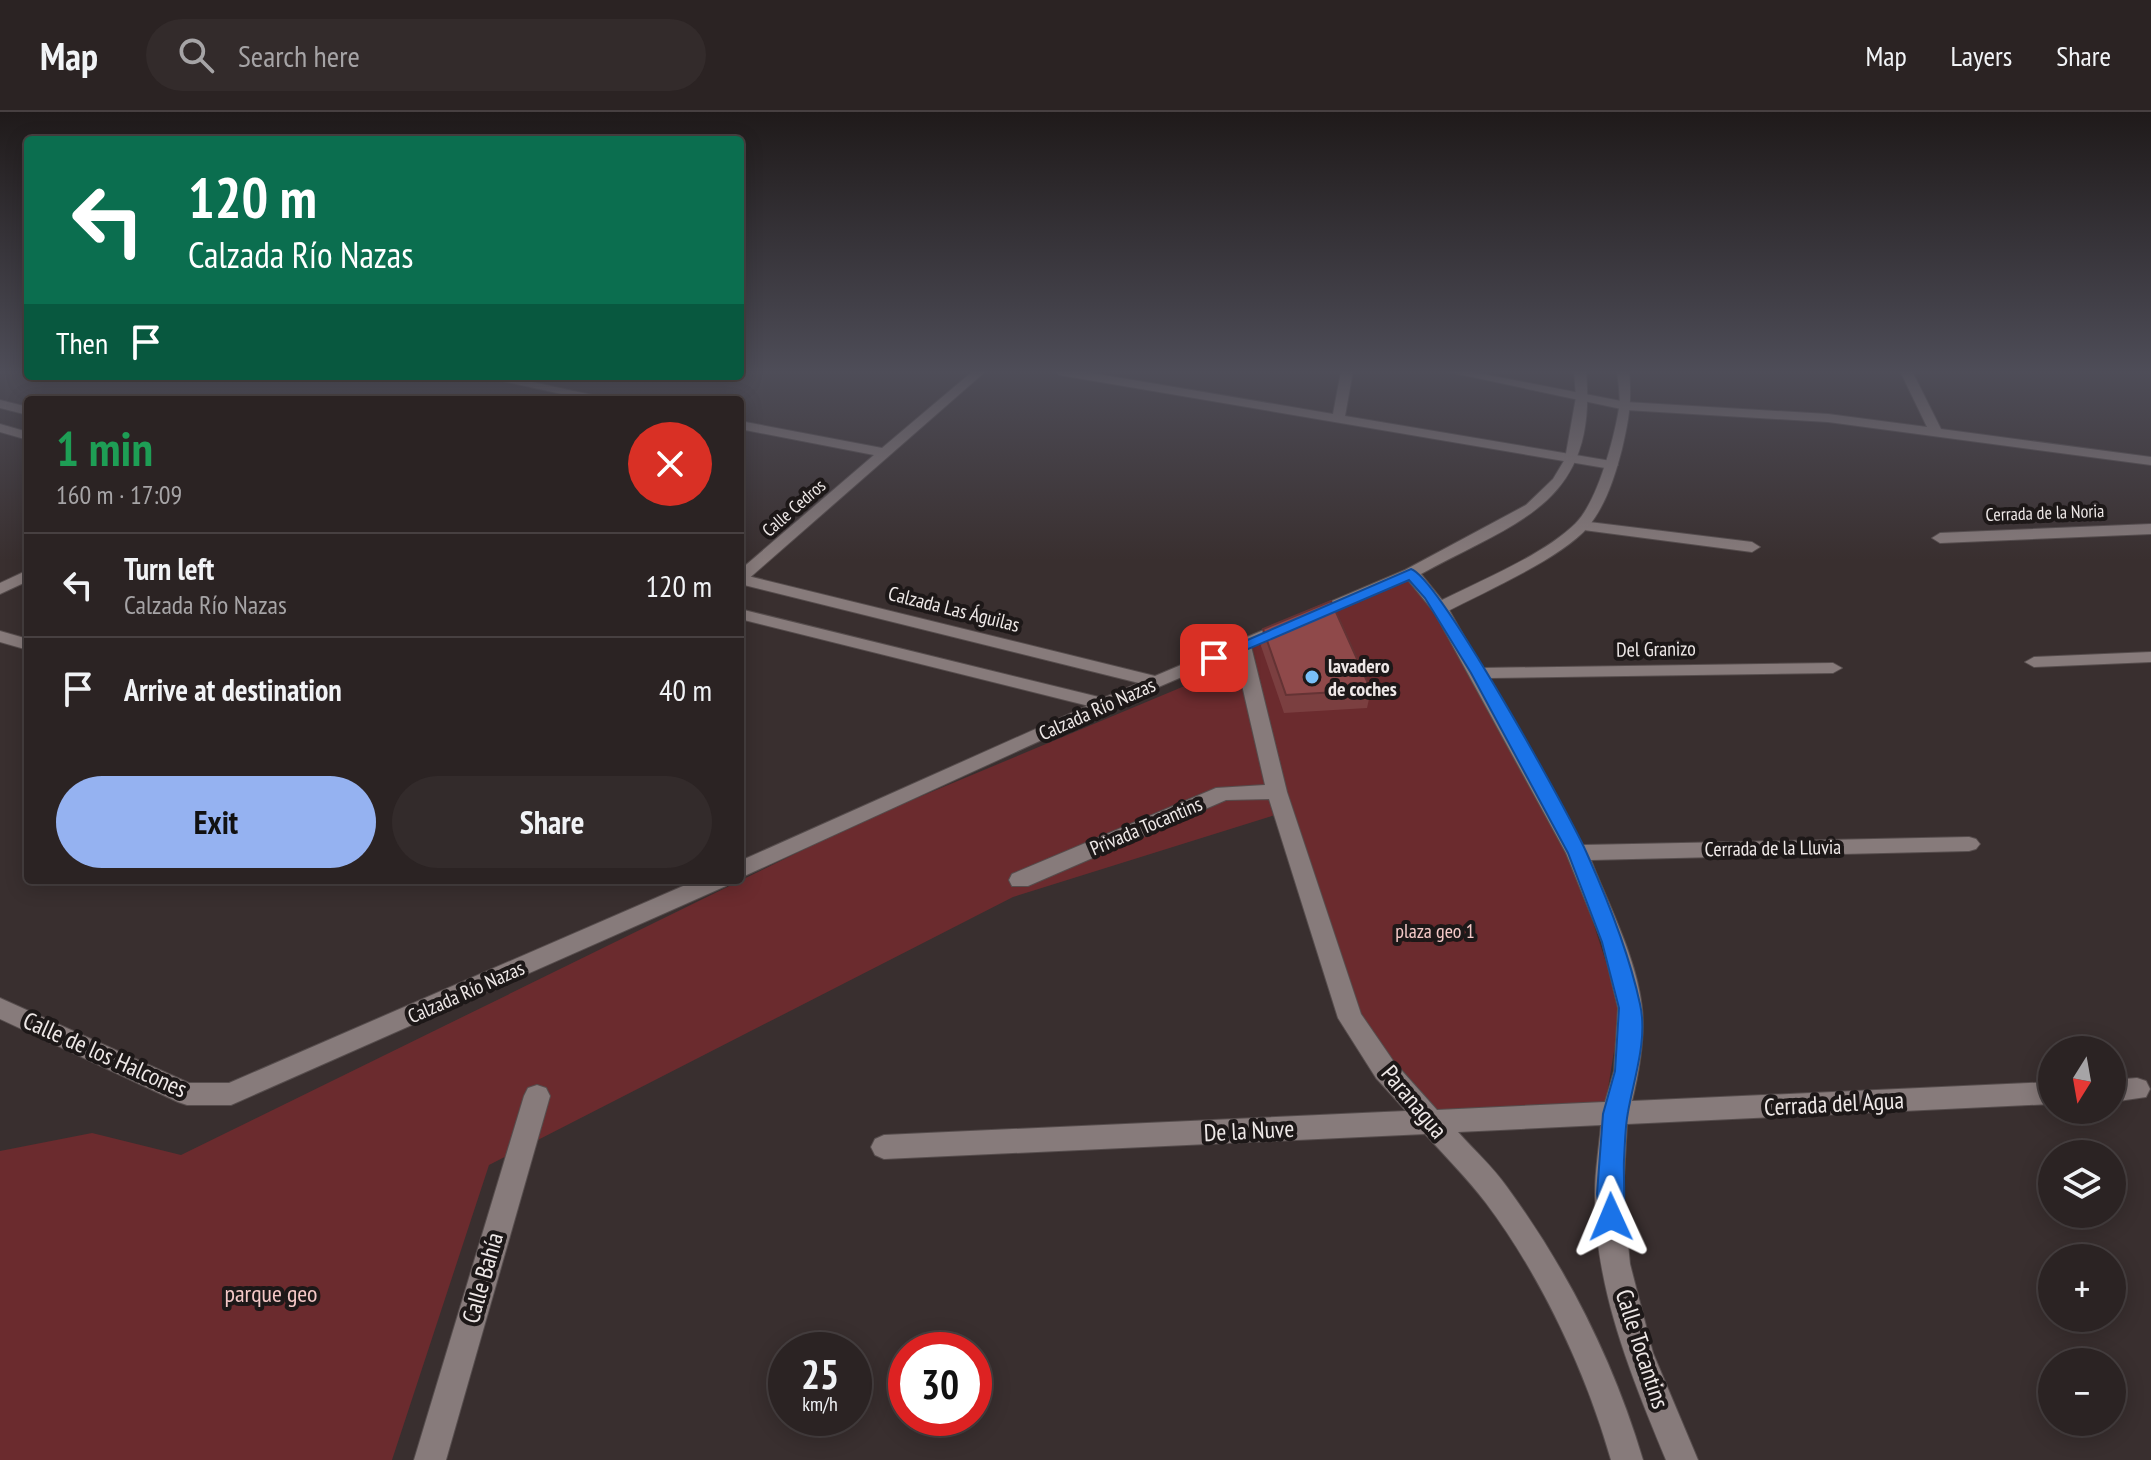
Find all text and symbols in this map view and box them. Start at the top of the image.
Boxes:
search box [146,19,706,91]
text: Map [40,31,98,80]
icon: search [174,33,218,77]
text: Search here [238,36,360,75]
text: Map [1865,37,1907,74]
text: Layers [1951,37,2012,74]
text: Share [2056,37,2111,74]
text: 120 m [188,161,317,233]
icon: left [56,168,160,272]
text: Calzada Río Nazas [188,231,413,278]
icon: arrive [124,320,168,364]
text: Then [56,323,108,362]
text: 1 min [56,417,153,479]
button: close [628,422,712,506]
street label: Calle Cedros [757,474,830,541]
text: 160 m · 17:09 [56,478,182,511]
street label: Cerrada de la Noria [1985,499,2105,526]
text: Turn left [124,549,214,588]
icon: left [56,563,100,607]
text: 120 m [646,566,712,605]
street label: Calzada Las Águilas [886,580,1023,638]
text: Calzada Río Nazas [124,588,287,621]
pin [1180,624,1248,692]
street label: Del Granizo [1616,635,1696,663]
icon: arrive [1192,636,1236,680]
place label: lavadero de coches [1328,653,1397,702]
icon: arrive [56,667,100,711]
marker: lavadero de coches [1303,668,1321,686]
text: Arrive at destination [124,670,342,709]
text: 40 m [659,670,712,709]
street label: Calzada Río Nazas [1035,672,1160,746]
button: Exit [56,776,376,868]
button: Share [392,776,712,868]
street label: Privada Tocantins [1086,791,1206,861]
street label: Cerrada de la Lluvia [1705,834,1841,862]
park label: plaza geo 1 [1395,918,1475,944]
street label: Calzada Río Nazas [404,955,529,1029]
street label: Calle de los Halcones [18,1005,192,1105]
north arrow [2038,1036,2126,1124]
map controls [2038,1036,2126,1436]
street label: Paranagua [1375,1059,1454,1145]
street label: Cerrada del Agua [1763,1084,1905,1123]
street label: De la Nuve [1203,1113,1295,1148]
button: layers [2038,1140,2126,1228]
position arrow [1569,1175,1653,1259]
street label: Calle Bahía [455,1229,510,1327]
button: + [2038,1244,2126,1332]
park label: parque geo [225,1278,317,1309]
street label: Calle Tocantins [1609,1285,1676,1412]
speed limit sign: 30 [888,1332,992,1436]
text: 25 [801,1348,839,1400]
button: − [2038,1348,2126,1436]
text: km/h [802,1391,838,1417]

